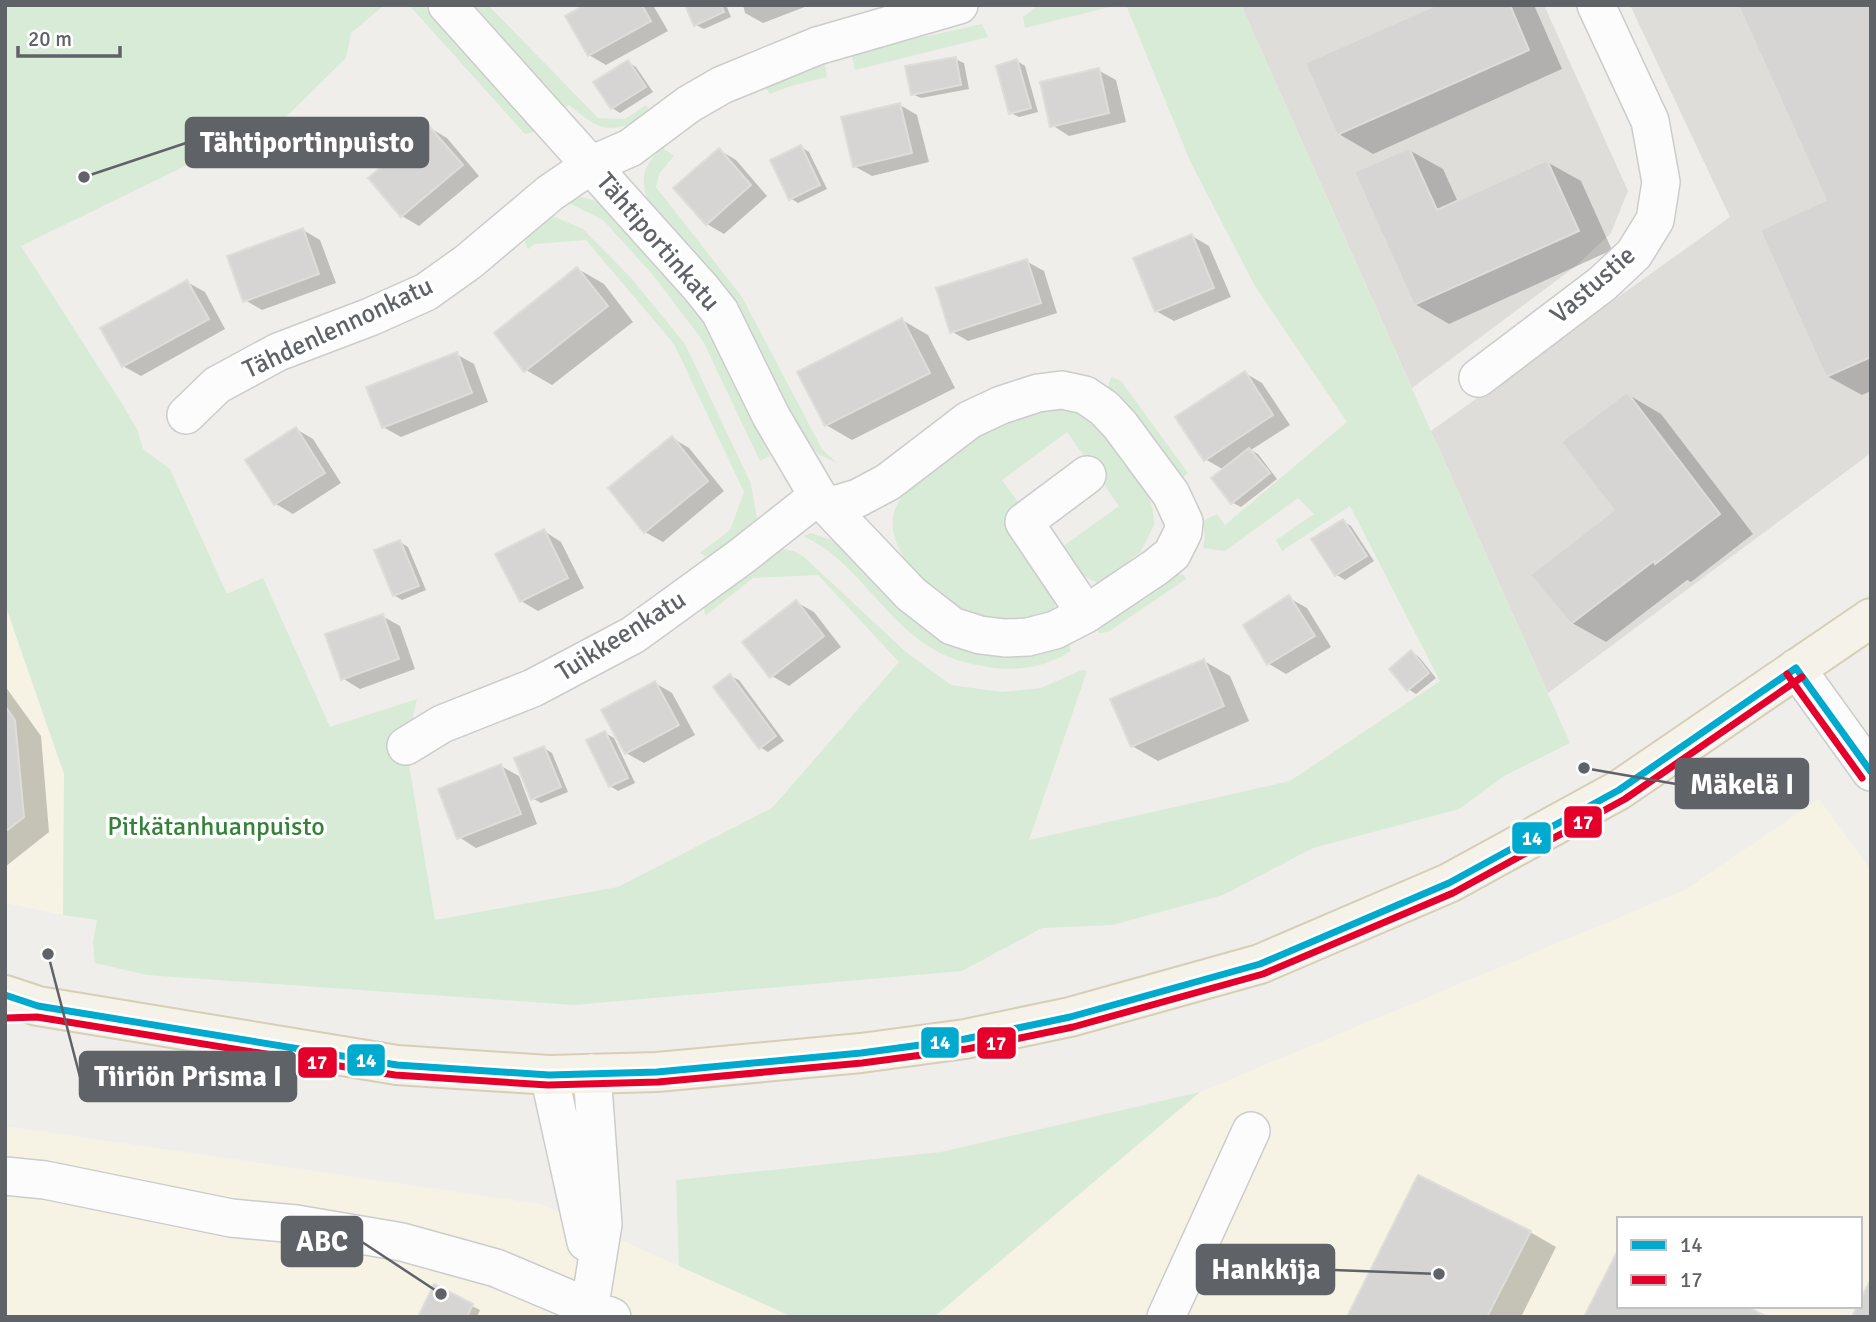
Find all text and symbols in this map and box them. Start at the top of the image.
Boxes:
scale bar [18,14,119,58]
text: 20 m [28,26,72,52]
callout: Tähtiportinpuisto [186,118,428,167]
text: Tähtiportinpuisto [200,126,414,160]
street label: Tähtiportinkatu [589,166,727,318]
street label: Vastustie [1544,239,1642,331]
street label: Tähdenlennonkatu [238,270,438,386]
street label: Tuikkeenkatu [550,584,692,688]
callout: Mäkelä I [1676,759,1808,808]
text: Mäkelä I [1690,768,1794,802]
line badge: 17 [1563,805,1603,839]
park label: Pitkätanhuanpuisto [107,811,325,843]
text: 17 [1573,811,1593,835]
line badge: 14 [1511,821,1552,855]
text: 14 [1522,827,1542,851]
line badge: 14 [920,1026,960,1059]
line badge: 17 [976,1026,1017,1060]
text: 14 [930,1031,950,1055]
text: 17 [986,1032,1006,1056]
line badge: 14 [346,1043,386,1077]
line badge: 17 [297,1046,338,1079]
text: 14 [356,1049,376,1073]
text: 17 [307,1051,327,1075]
callout: Tiiriön Prisma I [80,1052,296,1101]
text: Tiiriön Prisma I [94,1060,282,1094]
callout: ABC [282,1217,362,1266]
legend [1617,1217,1862,1308]
text: ABC [296,1225,348,1259]
text: 14 [1680,1232,1703,1258]
callout: Hankkija [1197,1245,1334,1294]
text: Hankkija [1211,1253,1321,1287]
text: 17 [1680,1267,1703,1293]

